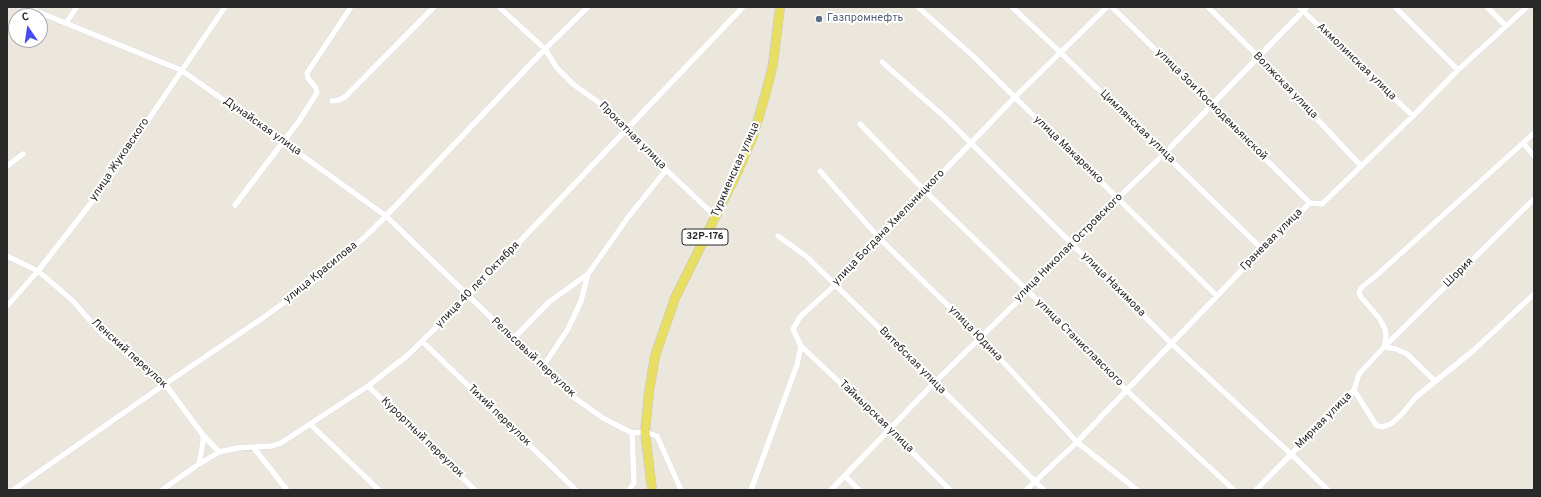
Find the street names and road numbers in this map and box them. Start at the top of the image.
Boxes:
street label: Акмолинская улица [1314,21,1398,103]
street label: улица Зои Космодемьянской [1152,46,1270,164]
street label: Волжская улица [1250,50,1320,122]
street label: Цимлянская улица [1097,88,1177,166]
street label: Дунайская улица [220,95,304,159]
street label: Прокатная улица [596,100,668,172]
street label: улица Макаренко [1030,113,1106,187]
street label: улица Жуковского [87,116,153,204]
street label: Туркменская улица [709,120,763,220]
street label: улица Богдана Хмельницкого [830,167,948,289]
street label: улица Николая Островского [1012,191,1126,305]
street label: Граневая улица [1238,206,1306,274]
road number: 32Р-176 [682,229,728,245]
street label: улица Красилова [282,239,360,307]
street label: улица 40 лет Октября [433,239,523,331]
street label: улица Нахимова [1078,250,1148,320]
street label: Шория [1441,255,1477,291]
street label: улица Станиславского [1032,296,1126,390]
street label: улица Юдина [945,304,1005,364]
street label: Рельсовый переулок [488,315,578,401]
street label: Ленский переулок [88,316,170,392]
street label: Витебская улица [876,325,948,397]
street label: Таймырская улица [836,378,916,456]
street label: Тихий переулок [465,382,533,450]
street label: Мирная улица [1293,390,1355,452]
street label: Курортный переулок [378,395,466,481]

